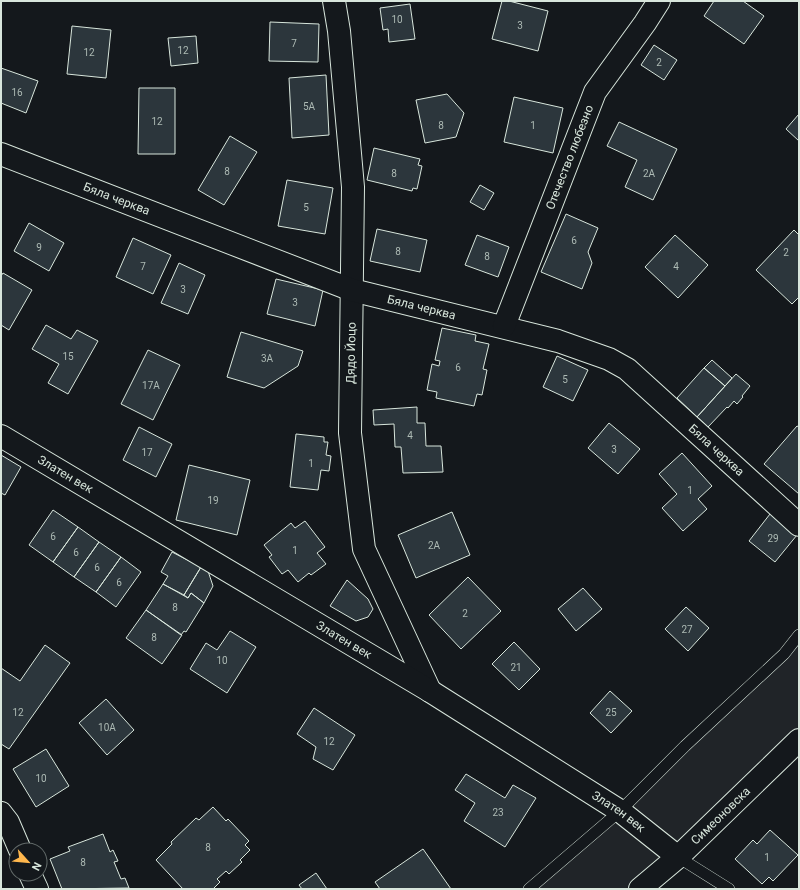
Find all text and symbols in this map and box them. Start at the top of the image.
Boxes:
house number: 10 [391,14,403,25]
house number: 3 [517,20,523,31]
house number: 7 [291,38,297,49]
house number: 12 [177,45,189,56]
house number: 12 [83,47,95,58]
house number: 2 [656,57,662,68]
house number: 16 [11,87,23,98]
house number: 5А [303,101,316,112]
street label: Отечество любезно [543,103,596,212]
house number: 12 [151,116,163,127]
house number: 8 [438,120,444,131]
house number: 1 [530,120,536,131]
house number: 8 [224,166,230,177]
house number: 8 [391,168,397,179]
house number: 2А [643,168,656,179]
street label: Бяла черква [81,180,152,218]
house number: 5 [303,202,309,213]
house number: 6 [571,235,577,246]
house number: 9 [36,242,42,253]
house number: 8 [395,246,401,257]
house number: 2 [783,247,789,258]
house number: 8 [484,251,490,262]
house number: 7 [140,261,146,272]
house number: 4 [673,261,679,272]
house number: 3 [180,284,186,295]
street label: Бяла черква [386,292,457,322]
house number: 3 [292,297,298,308]
street label: Дядо Йоцо [342,322,359,384]
house number: 15 [62,351,74,362]
house number: 3А [261,353,274,364]
house number: 6 [455,362,461,373]
house number: 5 [562,374,568,385]
house number: 17А [142,380,160,391]
street label: Бяла черква [686,421,747,479]
house number: 4 [407,430,413,441]
house number: 3 [611,444,617,455]
house number: 17 [141,447,153,458]
street label: Златен век [35,453,96,496]
house number: 1 [308,458,314,469]
house number: 1 [687,485,693,496]
house number: 19 [207,495,219,506]
house number: 6 [50,531,56,542]
house number: 29 [767,533,779,544]
house number: 2А [428,540,441,551]
house number: 1 [292,545,298,556]
house number: 6 [73,547,79,558]
house number: 6 [94,562,100,573]
house number: 6 [116,577,122,588]
house number: 8 [172,602,178,613]
house number: 2 [462,608,468,619]
street label: Златен век [314,618,375,662]
house number: 27 [681,624,693,635]
house number: 8 [151,632,157,643]
house number: 10 [216,655,228,666]
house number: 21 [510,662,522,673]
house number: 12 [12,707,24,718]
house number: 25 [605,707,617,718]
house number: 10А [98,722,116,733]
house number: 12 [323,736,335,747]
house number: 10 [35,773,47,784]
street label: Симеоновска [688,784,753,847]
street label: Златен век [589,788,648,836]
house number: 23 [492,807,504,818]
north arrow [8,842,48,882]
house number: 8 [205,842,211,853]
house number: 1 [764,852,770,863]
house number: 8 [80,857,86,868]
text: N [29,860,44,873]

